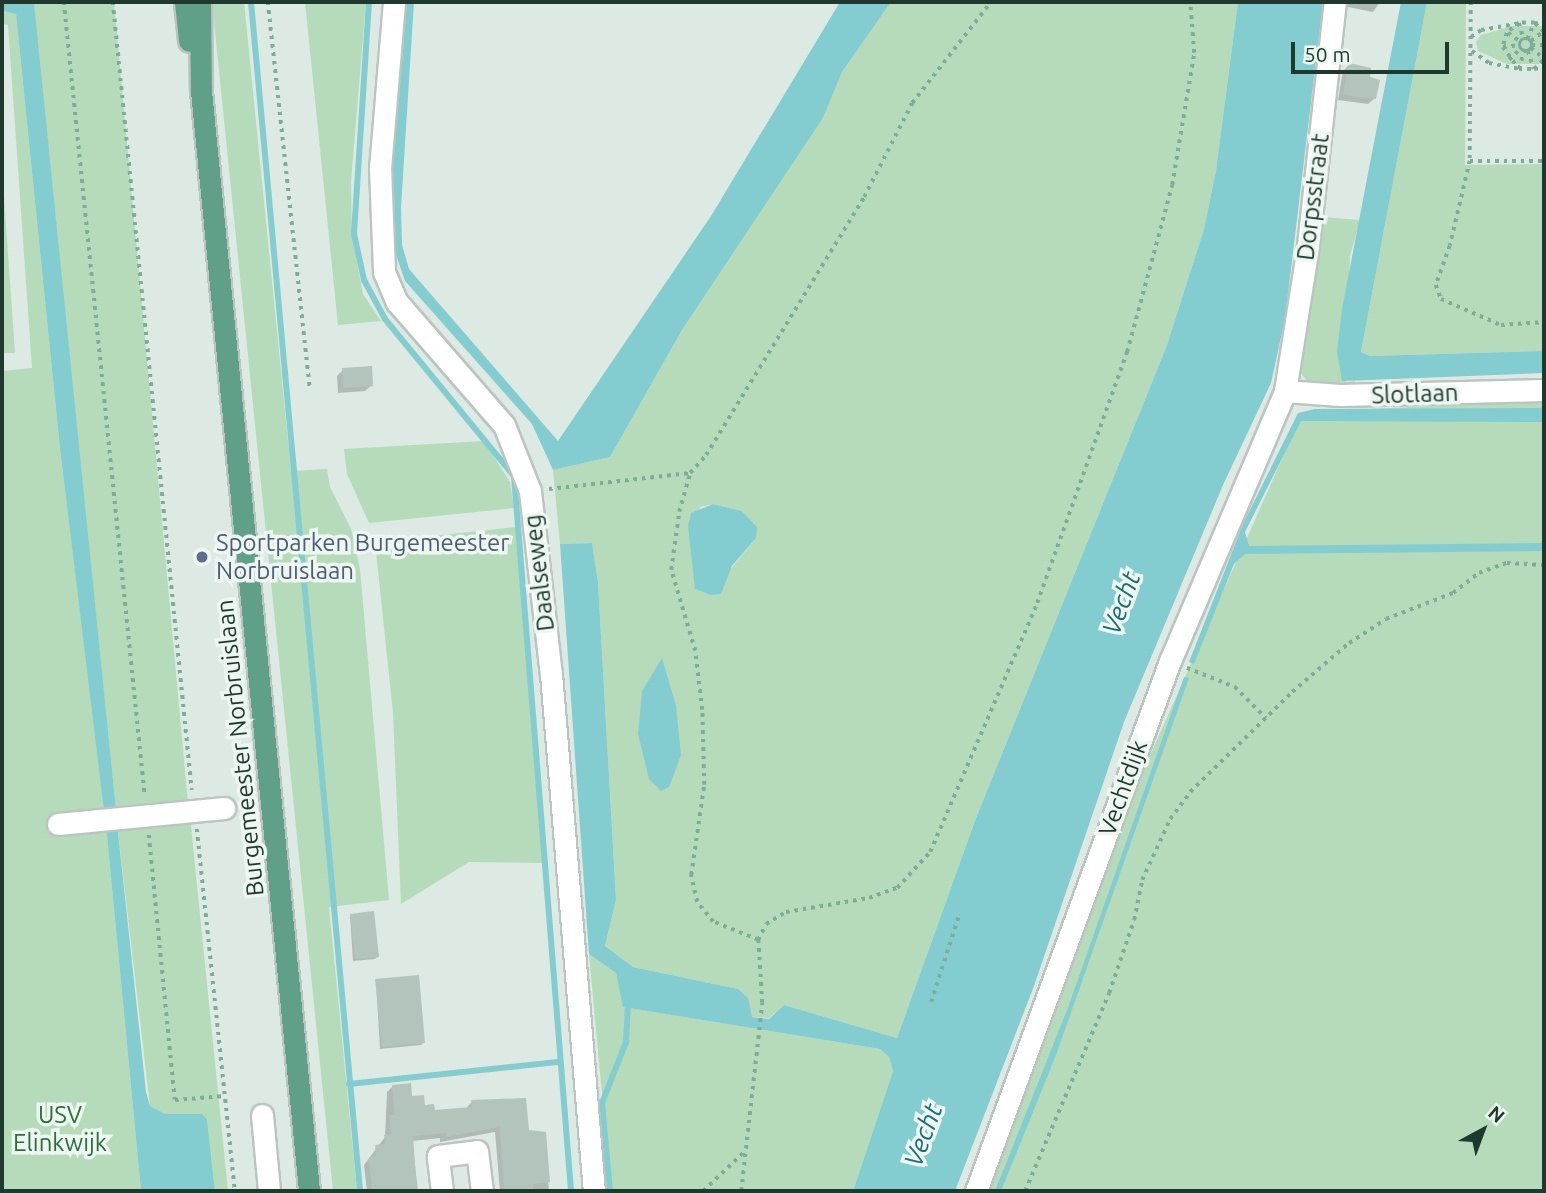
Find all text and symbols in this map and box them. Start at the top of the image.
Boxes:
scale bar [1294,28,1452,72]
text: 50 m [1304,42,1351,66]
street label: Dorpsstraat [1291,132,1335,262]
street label: Slotlaan [1371,378,1459,410]
street label: Daalseweg [518,513,560,633]
place label: Sportparken Burgemeester Norbruislaan [216,529,509,585]
marker: Sportparken Burgemeester Norbruislaan [194,549,210,565]
water label: Vecht [1095,567,1147,639]
street label: Burgemeester Norbruislaan [210,598,270,898]
street label: Vechtdijk [1092,736,1154,840]
north arrow [1448,1095,1518,1165]
water label: Vecht [897,1099,949,1171]
park label: USV Elinkwijk [13,1101,107,1157]
text: N [1484,1101,1509,1127]

